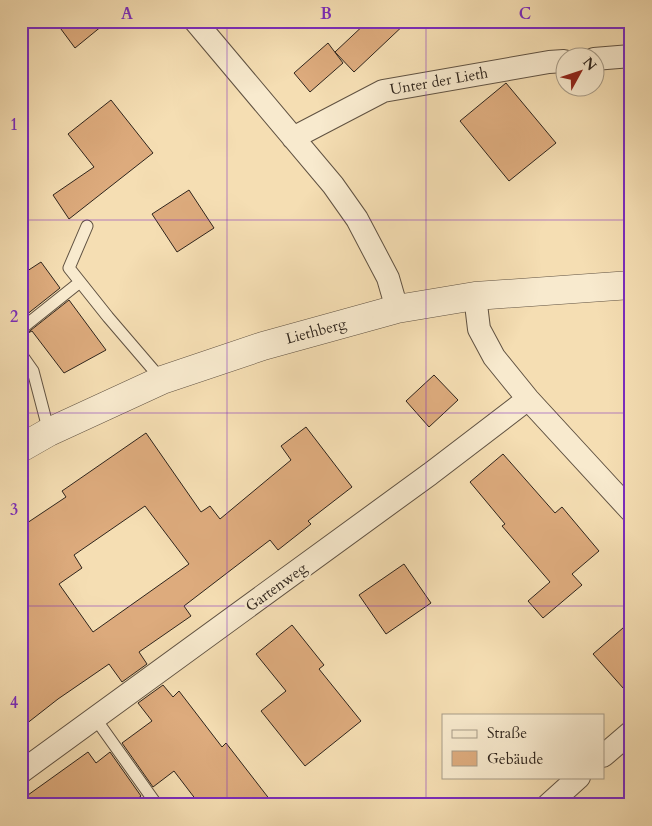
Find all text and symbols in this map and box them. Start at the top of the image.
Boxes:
text: A [121,3,133,25]
text: B [320,3,332,25]
text: C [519,3,531,25]
north arrow [554,48,604,98]
text: N [578,53,601,75]
street label: Unter der Lieth [388,62,490,99]
text: 1 [10,114,18,136]
text: 2 [10,306,18,328]
street label: Liethberg [284,313,349,349]
text: 3 [10,499,18,521]
street label: Gartenweg [241,558,311,616]
text: 4 [10,692,18,714]
legend [442,714,604,778]
text: Straße [487,723,527,743]
text: Gebäude [487,749,544,769]

